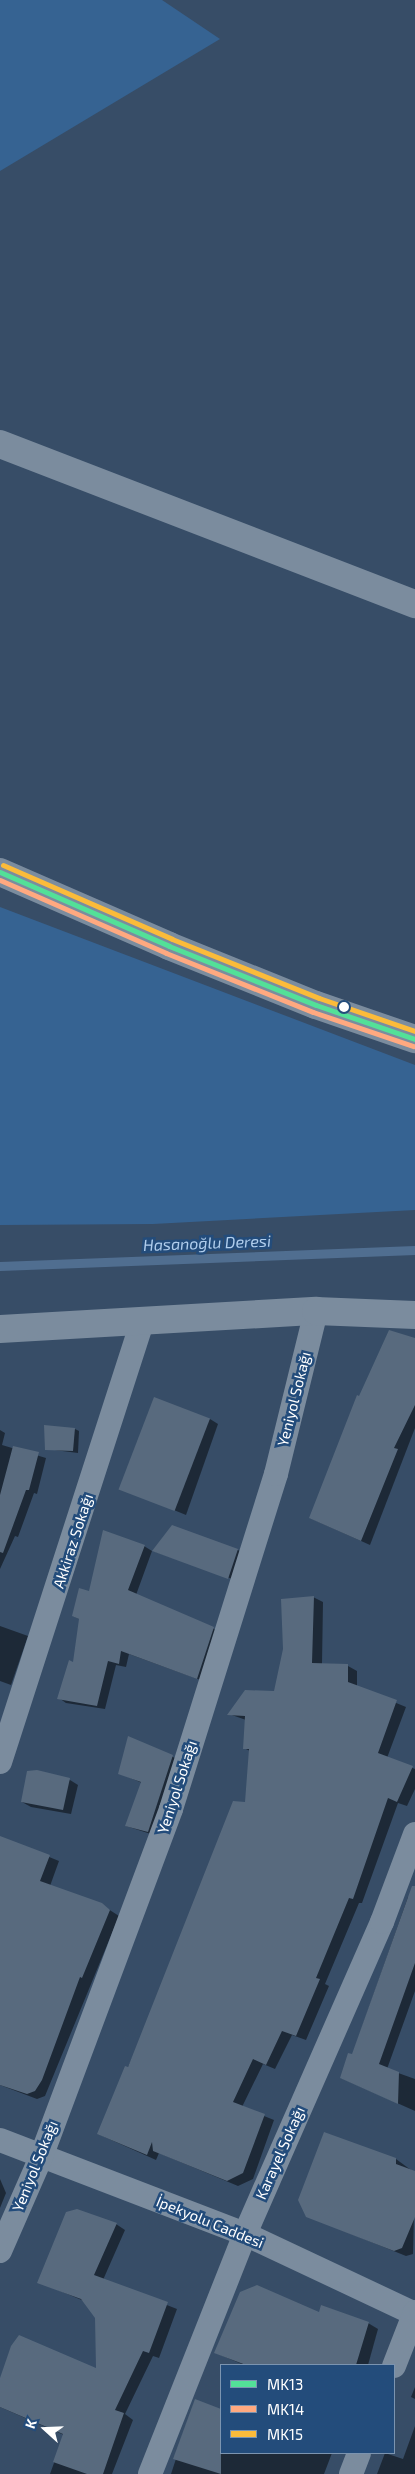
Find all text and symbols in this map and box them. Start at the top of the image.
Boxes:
unlabelled marker [339,1002,349,1012]
water label: Hasanoğlu Deresi [143,1231,271,1255]
street label: Yeniyol Sokağı [274,1350,314,1448]
street label: Akkiraz Sokağı [49,1491,97,1591]
street label: Yeniyol Sokağı [153,1738,201,1836]
street label: Karayel Sokağı [251,2104,309,2202]
street label: Yeniyol Sokağı [8,2118,62,2214]
street label: İpekyolu Caddesi [154,2192,266,2252]
legend [220,2364,395,2454]
text: MK13 [267,2375,303,2393]
text: MK14 [267,2400,304,2418]
north arrow [20,2404,70,2454]
text: K [21,2417,40,2431]
text: MK15 [267,2425,303,2443]

